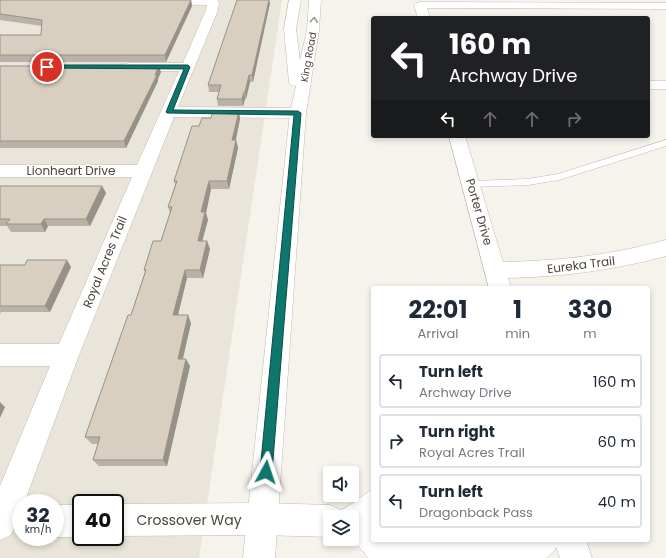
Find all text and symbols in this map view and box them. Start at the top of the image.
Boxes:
one-way arrow [309,17,318,23]
text: 160 m [449,25,531,64]
street label: King Road [297,31,320,83]
icon: left [383,32,435,84]
pin [30,50,64,84]
icon: arrive [36,56,58,78]
text: Archway Drive [449,63,577,88]
icon: left [437,108,459,130]
icon: ahead [479,108,501,130]
icon: ahead [521,108,543,130]
icon: right [563,108,585,130]
street label: Lionheart Drive [27,162,115,179]
street label: Porter Drive [462,177,497,247]
street label: Royal Acres Trail [78,213,131,310]
street label: Eureka Trail [546,252,616,277]
text: 22:01 [409,293,468,326]
text: 1 [513,293,522,326]
text: 330 [568,293,612,326]
text: Arrival [418,324,459,343]
text: min [505,324,530,343]
text: m [583,324,597,343]
text: Turn left [419,361,483,382]
icon: left [385,370,407,392]
text: 160 m [593,371,636,392]
text: Archway Drive [419,383,512,402]
text: Turn right [419,421,495,442]
icon: right [385,430,407,452]
text: 60 m [598,431,636,452]
text: Royal Acres Trail [419,443,525,462]
position arrow [245,451,287,493]
map controls [323,466,359,546]
button: sound [323,466,359,502]
text: Turn left [419,481,483,502]
icon: left [385,490,407,512]
text: 40 m [598,491,636,512]
speed limit sign: 40 [72,494,124,546]
text: 32 [26,501,50,529]
text: Dragonback Pass [419,503,533,522]
street label: Crossover Way [136,510,242,530]
button: layers [323,510,359,546]
text: km/h [25,522,51,537]

